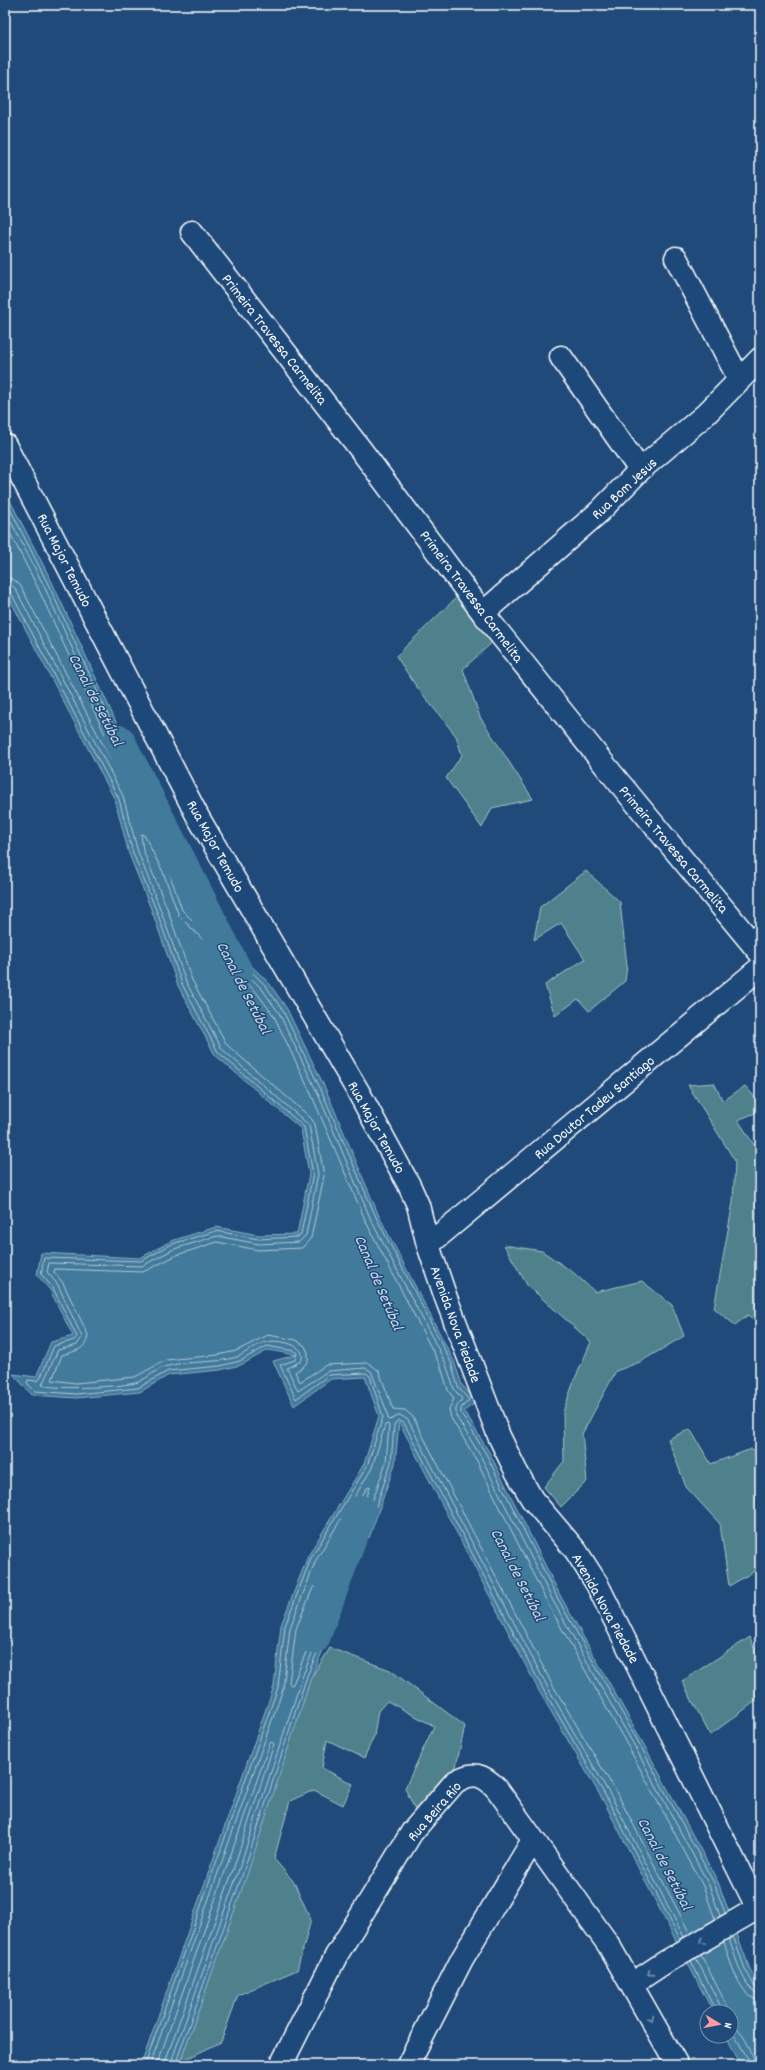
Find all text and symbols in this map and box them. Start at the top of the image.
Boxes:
street label: Primeira Travessa Carmelita [215,270,332,411]
street label: Rua Bom Jesus [588,453,663,526]
street label: Rua Major Temudo [30,510,96,612]
street label: Primeira Travessa Carmelita [413,526,528,669]
water label: Canal de Setúbal [62,650,129,751]
street label: Primeira Travessa Carmelita [612,781,733,920]
street label: Rua Major Temudo [180,797,249,898]
water label: Canal de Setúbal [210,938,277,1039]
street label: Rua Doutor Tadeu Santiago [530,1051,661,1166]
street label: Rua Major Temudo [341,1078,410,1179]
water label: Canal de Setúbal [347,1232,409,1335]
street label: Avenida Nova Piedade [423,1263,486,1387]
water label: Canal de Setúbal [484,1525,551,1626]
street label: Avenida Nova Piedade [565,1550,644,1668]
street label: Rua Beira Rio [403,1777,468,1847]
water label: Canal de Setúbal [631,1814,698,1915]
one-way arrow [699,1936,706,1943]
one-way arrow [647,1968,654,1976]
north arrow [699,2004,739,2044]
one-way arrow [647,2014,654,2021]
text: N [718,2021,735,2030]

